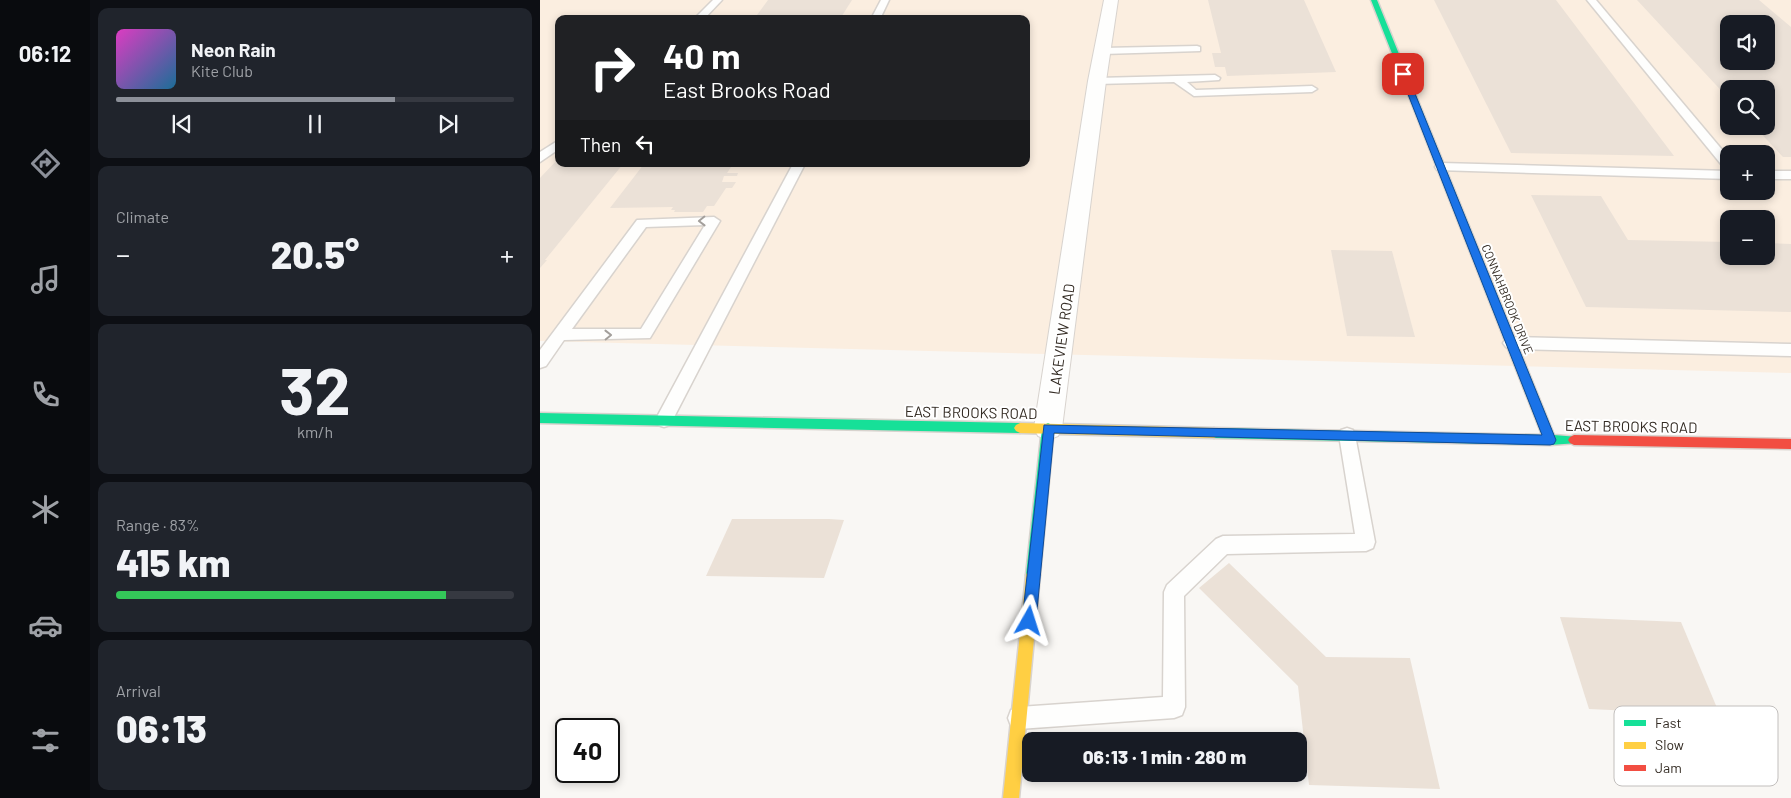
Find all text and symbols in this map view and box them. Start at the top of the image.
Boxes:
map controls [1720,15,1775,265]
button: sound [1720,15,1775,70]
text: 40 m [663,34,740,76]
icon: right [580,35,645,100]
text: Neon Rain [191,38,276,61]
text: 06:12 [19,40,71,66]
pin [1382,53,1424,95]
icon: arrive [1389,60,1417,88]
text: Kite Club [191,61,253,80]
text: East Brooks Road [663,76,831,102]
button: search [1720,80,1775,135]
icon: previous [168,110,196,138]
icon: pause [301,110,329,138]
icon: next [434,110,462,138]
icon: left [631,130,659,158]
text: Then [580,133,621,156]
button: + [1720,145,1775,200]
icon: directions [28,146,63,181]
text: Climate [116,207,169,226]
button: − [1720,210,1775,265]
one-way arrow [698,216,706,227]
text: 20.5° [271,231,359,277]
text: − [116,237,130,271]
text: + [500,237,514,271]
street label: CONNAHBROOK DRIVE [1480,242,1536,356]
icon: music [28,262,63,297]
street label: LAKEVIEW ROAD [1044,282,1078,396]
one-way arrow [605,329,613,340]
text: 32 [279,350,351,428]
icon: phone [28,377,63,412]
street label: EAST BROOKS ROAD [905,402,1037,422]
street label: EAST BROOKS ROAD [1565,416,1697,436]
text: km/h [297,422,333,441]
icon: climate [28,492,63,527]
text: Range · 83% [116,515,200,534]
text: 415 km [116,539,231,585]
position arrow [1002,594,1054,646]
icon: car [28,608,63,643]
text: Arrival [116,681,161,700]
text: 06:13 [116,705,207,751]
legend [1614,706,1778,786]
text: Fast [1655,714,1681,731]
speed limit sign: 40 [555,718,620,783]
icon: filters [28,723,63,758]
text: Slow [1655,736,1684,753]
text: 06:13 · 1 min · 280 m [1083,745,1246,768]
text: Jam [1655,759,1682,776]

